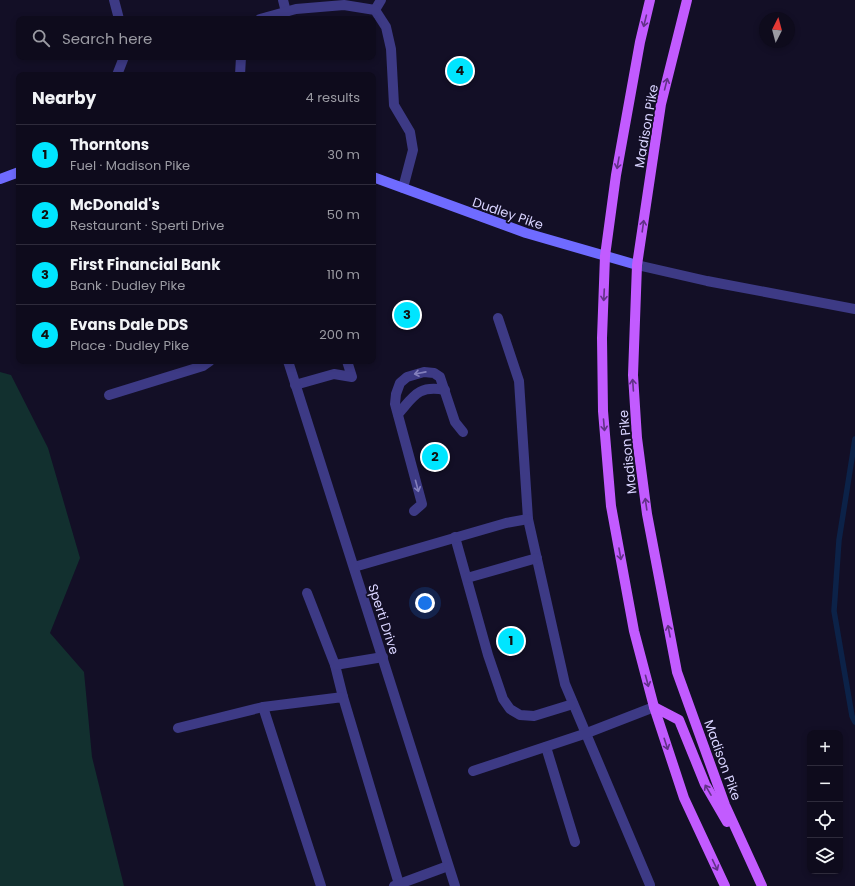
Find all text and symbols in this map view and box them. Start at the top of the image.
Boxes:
north arrow [759,12,795,48]
one-way arrow [641,14,648,27]
search box [16,16,376,60]
icon: search [30,27,52,49]
text: Search here [62,28,152,49]
pin: 4 [447,56,473,86]
one-way arrow [663,78,670,91]
street label: Madison Pike [630,83,663,169]
text: Nearby [32,86,96,110]
text: 4 results [306,88,360,107]
text: Thorntons [70,134,149,155]
text: 1 [43,145,47,164]
text: 30 m [327,145,360,164]
text: Fuel · Madison Pike [70,156,190,175]
one-way arrow [614,156,622,169]
street label: Dudley Pike [470,192,546,234]
text: McDonald's [70,194,160,215]
text: 2 [41,205,49,224]
text: 50 m [327,205,360,224]
text: Restaurant · Sperti Drive [70,216,224,235]
one-way arrow [639,220,647,233]
text: First Financial Bank [70,254,220,275]
text: 3 [41,265,49,284]
text: 110 m [327,265,360,284]
text: Bank · Dudley Pike [70,276,185,295]
one-way arrow [600,288,607,301]
pin: 3 [394,300,420,330]
text: Evans Dale DDS [70,314,188,335]
text: 4 [41,325,49,344]
text: 200 m [319,325,360,344]
text: Place · Dudley Pike [70,336,189,355]
one-way arrow [414,370,427,378]
one-way arrow [630,379,637,392]
street label: Madison Pike [614,409,641,495]
one-way arrow [601,418,608,431]
pin: 2 [422,442,448,472]
one-way arrow [414,479,421,492]
one-way arrow [642,498,649,511]
one-way arrow [616,547,624,560]
street label: Sperti Drive [363,581,404,657]
your location [415,593,435,613]
one-way arrow [665,625,673,638]
pin: 1 [498,626,524,656]
one-way arrow [644,674,651,687]
street label: Madison Pike [699,717,746,803]
map controls [807,730,843,874]
button: + [807,730,843,766]
one-way arrow [663,738,670,751]
button: − [807,766,843,802]
one-way arrow [704,784,712,796]
button: locate [807,802,843,838]
button: layers [807,838,843,874]
one-way arrow [712,858,719,870]

